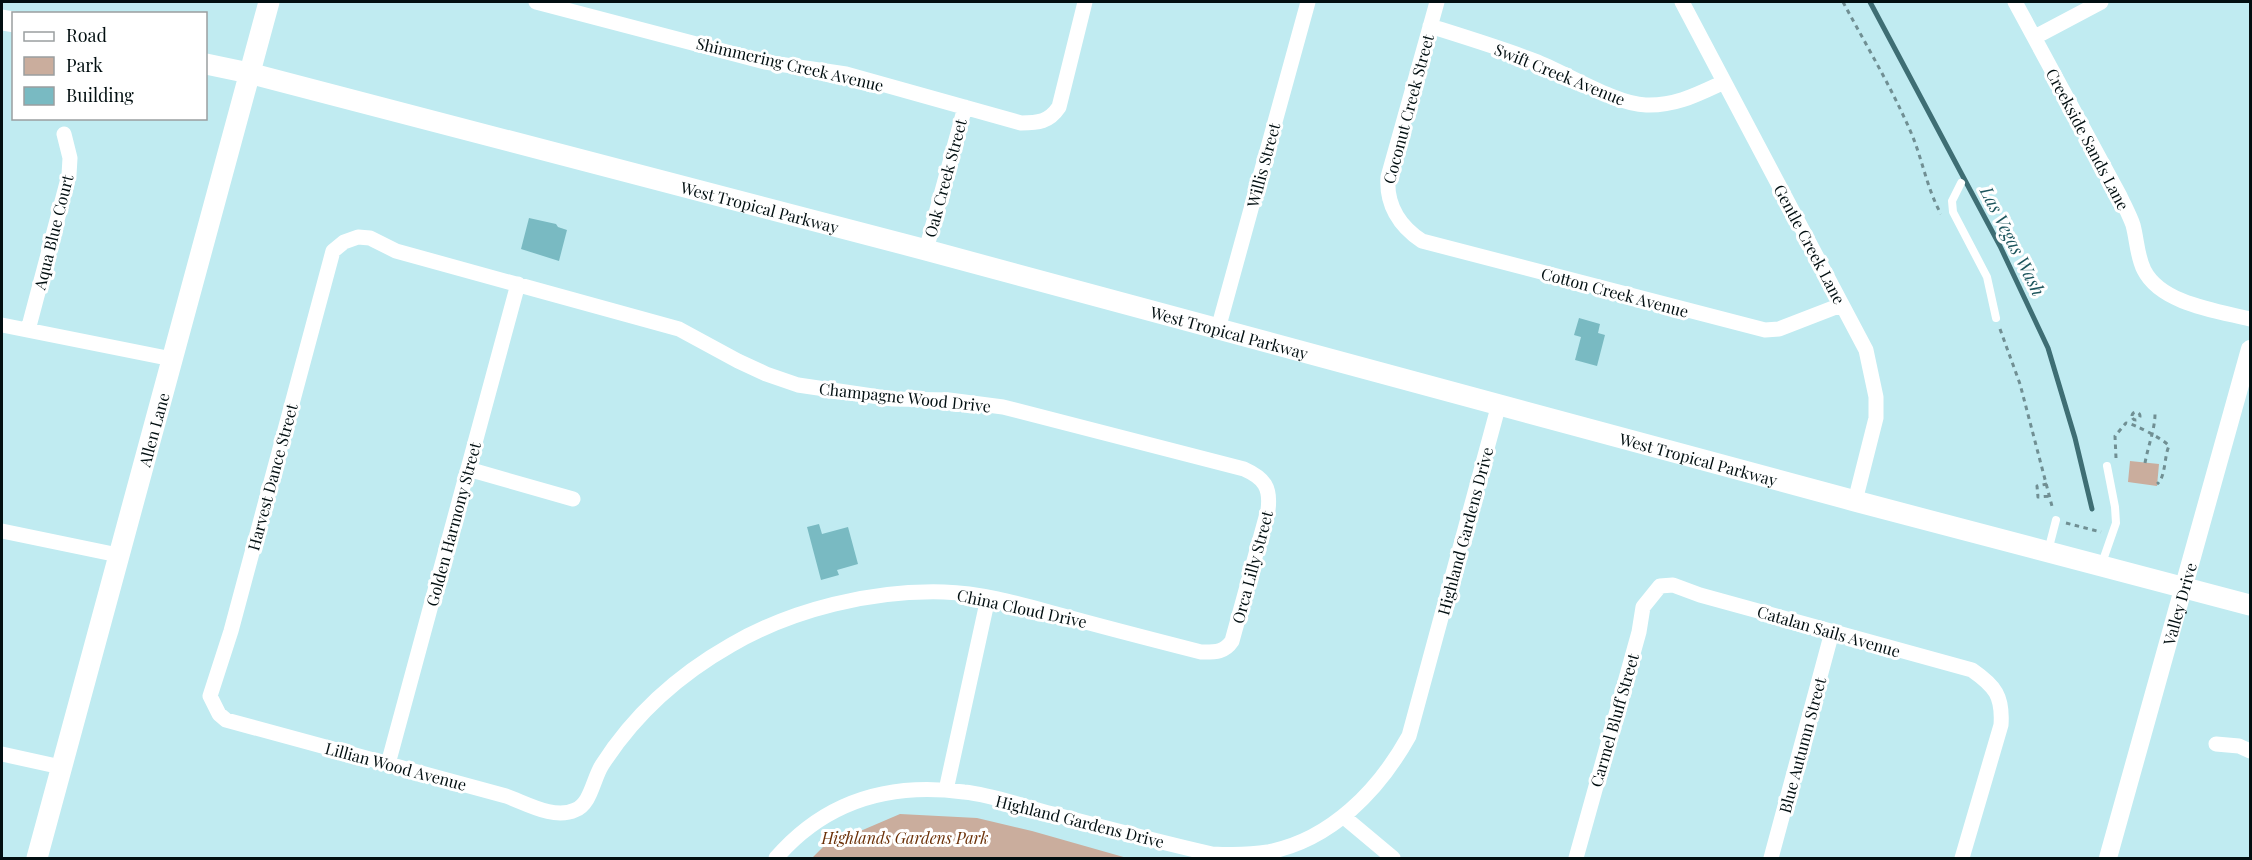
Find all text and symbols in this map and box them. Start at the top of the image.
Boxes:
legend [12,12,207,120]
text: Road [66,23,107,47]
street label: Shimmering Creek Avenue [694,32,886,96]
street label: Coconut Creek Street [1378,32,1438,186]
street label: Swift Creek Avenue [1492,38,1628,110]
text: Park [66,53,103,77]
street label: Creekside Sands Lane [2042,64,2134,214]
text: Building [66,83,134,107]
street label: Oak Creek Street [919,116,971,240]
street label: Willis Street [1241,120,1284,211]
street label: Aqua Blue Court [28,172,78,293]
street label: West Tropical Parkway [678,176,841,237]
street label: Gentle Creek Lane [1770,180,1850,308]
water label: Las Vegas Wash [1975,181,2051,300]
street label: Cotton Creek Avenue [1539,262,1691,322]
street label: West Tropical Parkway [1147,300,1311,363]
street label: Champagne Wood Drive [818,378,992,416]
street label: Allen Lane [133,390,173,470]
street label: Harvest Dance Street [242,401,302,553]
street label: West Tropical Parkway [1616,427,1780,490]
street label: Golden Harmony Street [421,439,485,608]
street label: Highland Gardens Drive [1432,445,1498,617]
street label: Orca Lilly Street [1227,508,1277,626]
street label: Valley Drive [2157,560,2200,648]
street label: China Cloud Drive [955,584,1089,632]
street label: Catalan Sails Avenue [1755,601,1903,661]
street label: Carmel Bluff Street [1585,650,1643,789]
street label: Blue Autumn Street [1774,674,1830,815]
street label: Lillian Wood Avenue [323,737,469,795]
street label: Highland Gardens Drive [993,790,1167,852]
park label: Highlands Gardens Park [820,827,989,848]

